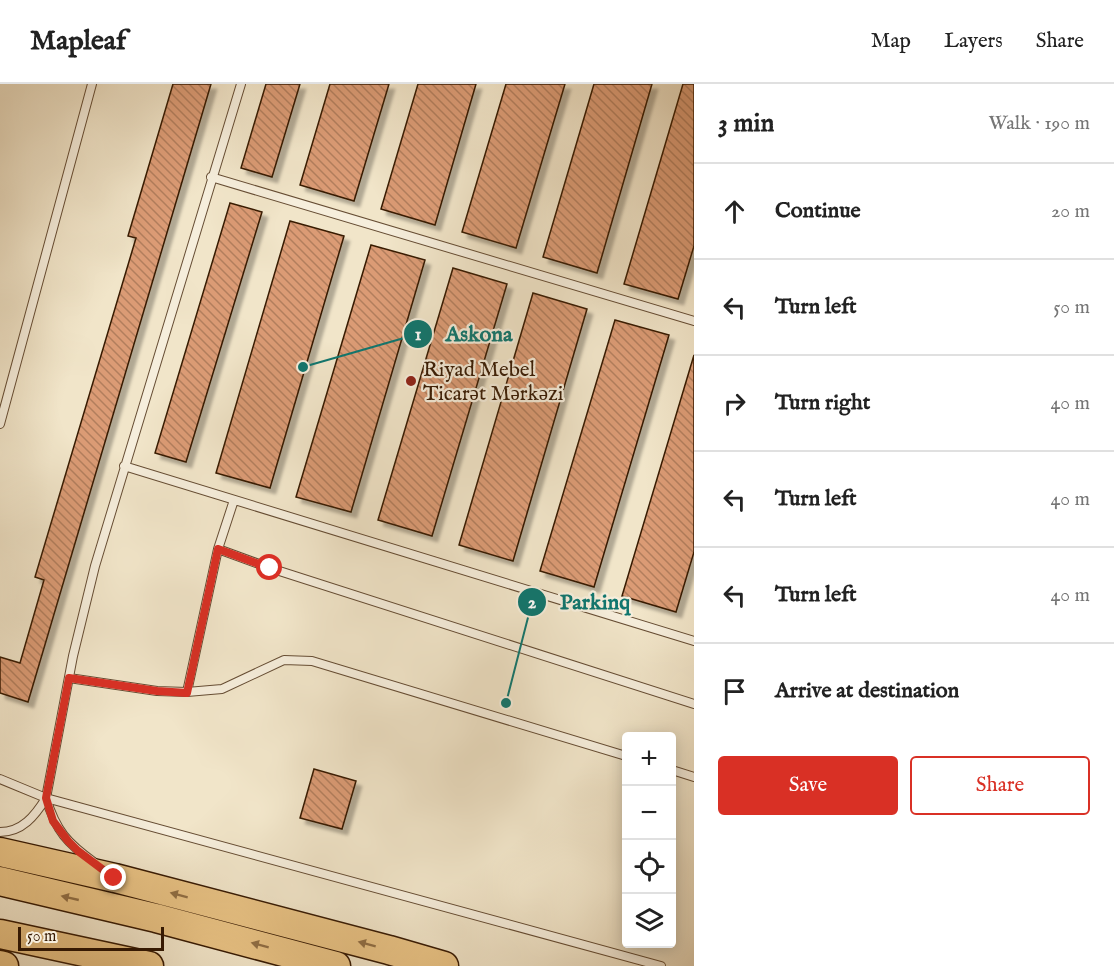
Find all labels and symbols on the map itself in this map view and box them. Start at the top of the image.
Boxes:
callout: Askona [403,314,524,354]
text: Askona [444,321,513,349]
text: 1 [415,324,422,347]
place label: Riyad Mebel Ticarət Mərkəzi [423,357,563,408]
marker: Riyad Mebel Ticarət Mərkəzi [404,374,418,388]
route start [256,554,282,580]
callout: Parkinq [517,582,642,622]
text: Parkinq [560,589,631,617]
text: 2 [528,592,537,615]
route end [100,864,126,890]
one-way arrow [170,889,188,899]
one-way arrow [61,893,80,902]
scale bar [18,924,164,952]
one-way arrow [358,939,376,948]
one-way arrow [250,940,269,950]

